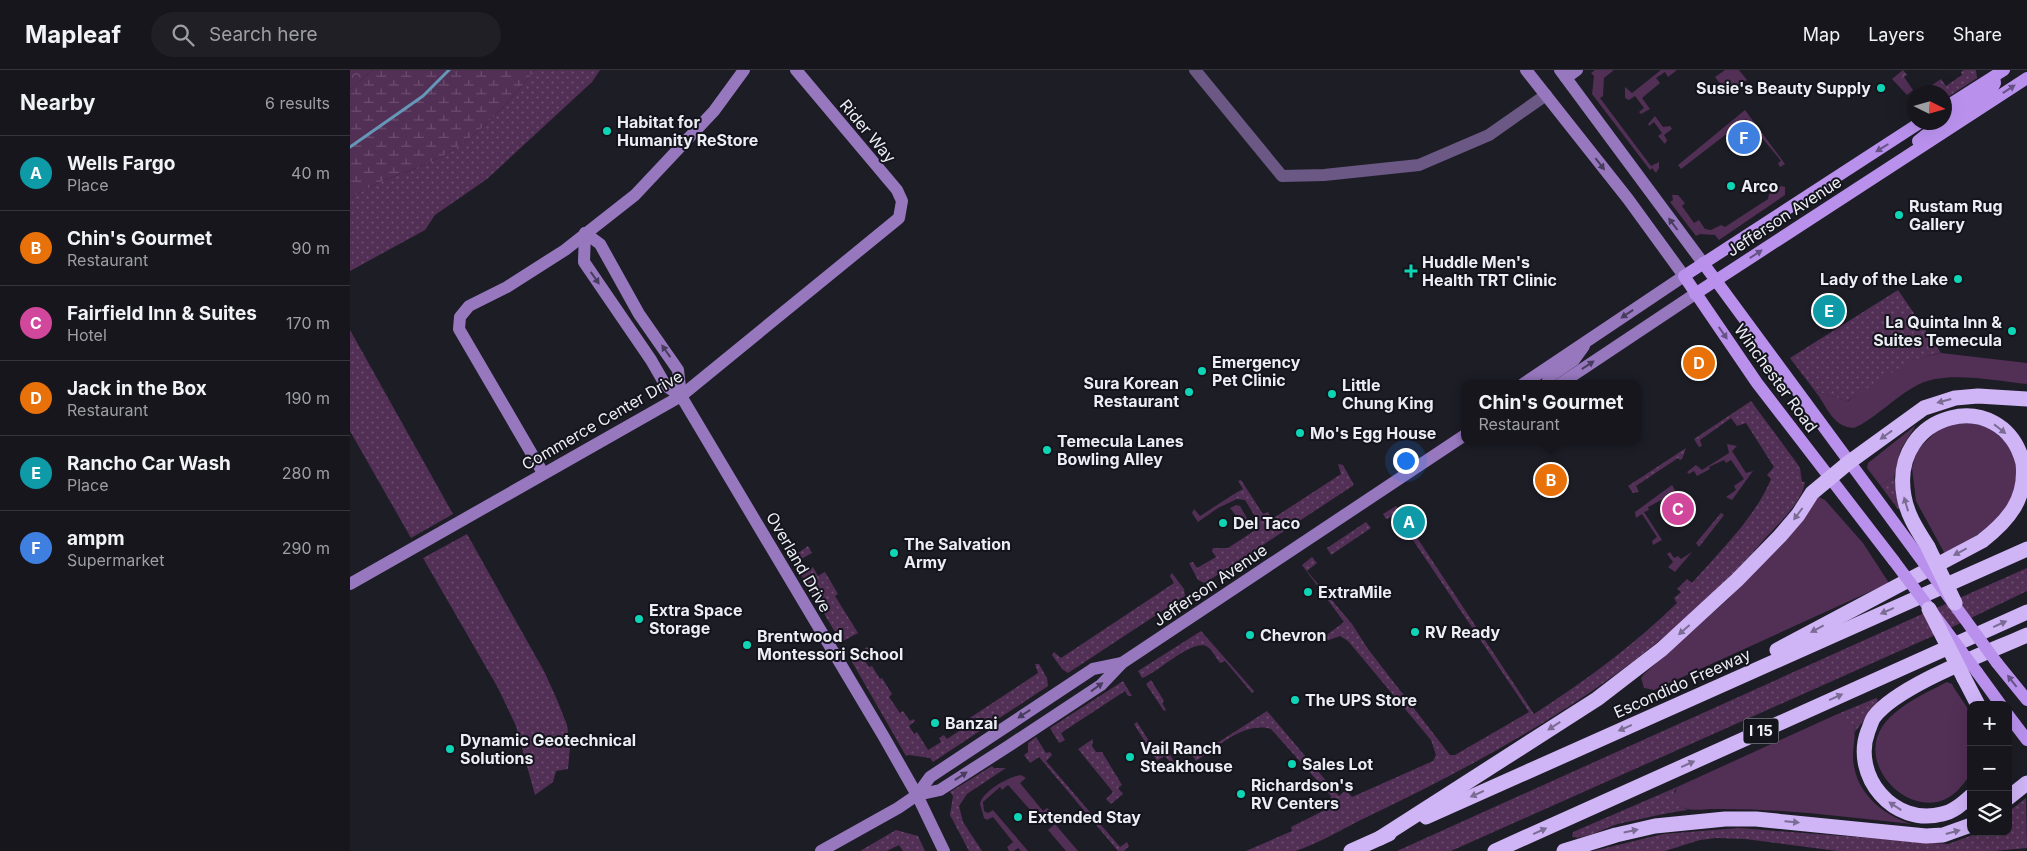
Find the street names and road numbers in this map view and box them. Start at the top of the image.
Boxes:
street label: Rider Way [836,95,900,167]
street label: Jefferson Avenue [1723,171,1845,261]
street label: Winchester Road [1730,320,1822,436]
street label: Commerce Center Drive [518,366,686,474]
street label: Overland Drive [762,508,836,616]
street label: Jefferson Avenue [1149,540,1271,630]
street label: Escondido Freeway [1610,644,1754,722]
road number: I 15 [1744,718,1778,744]

